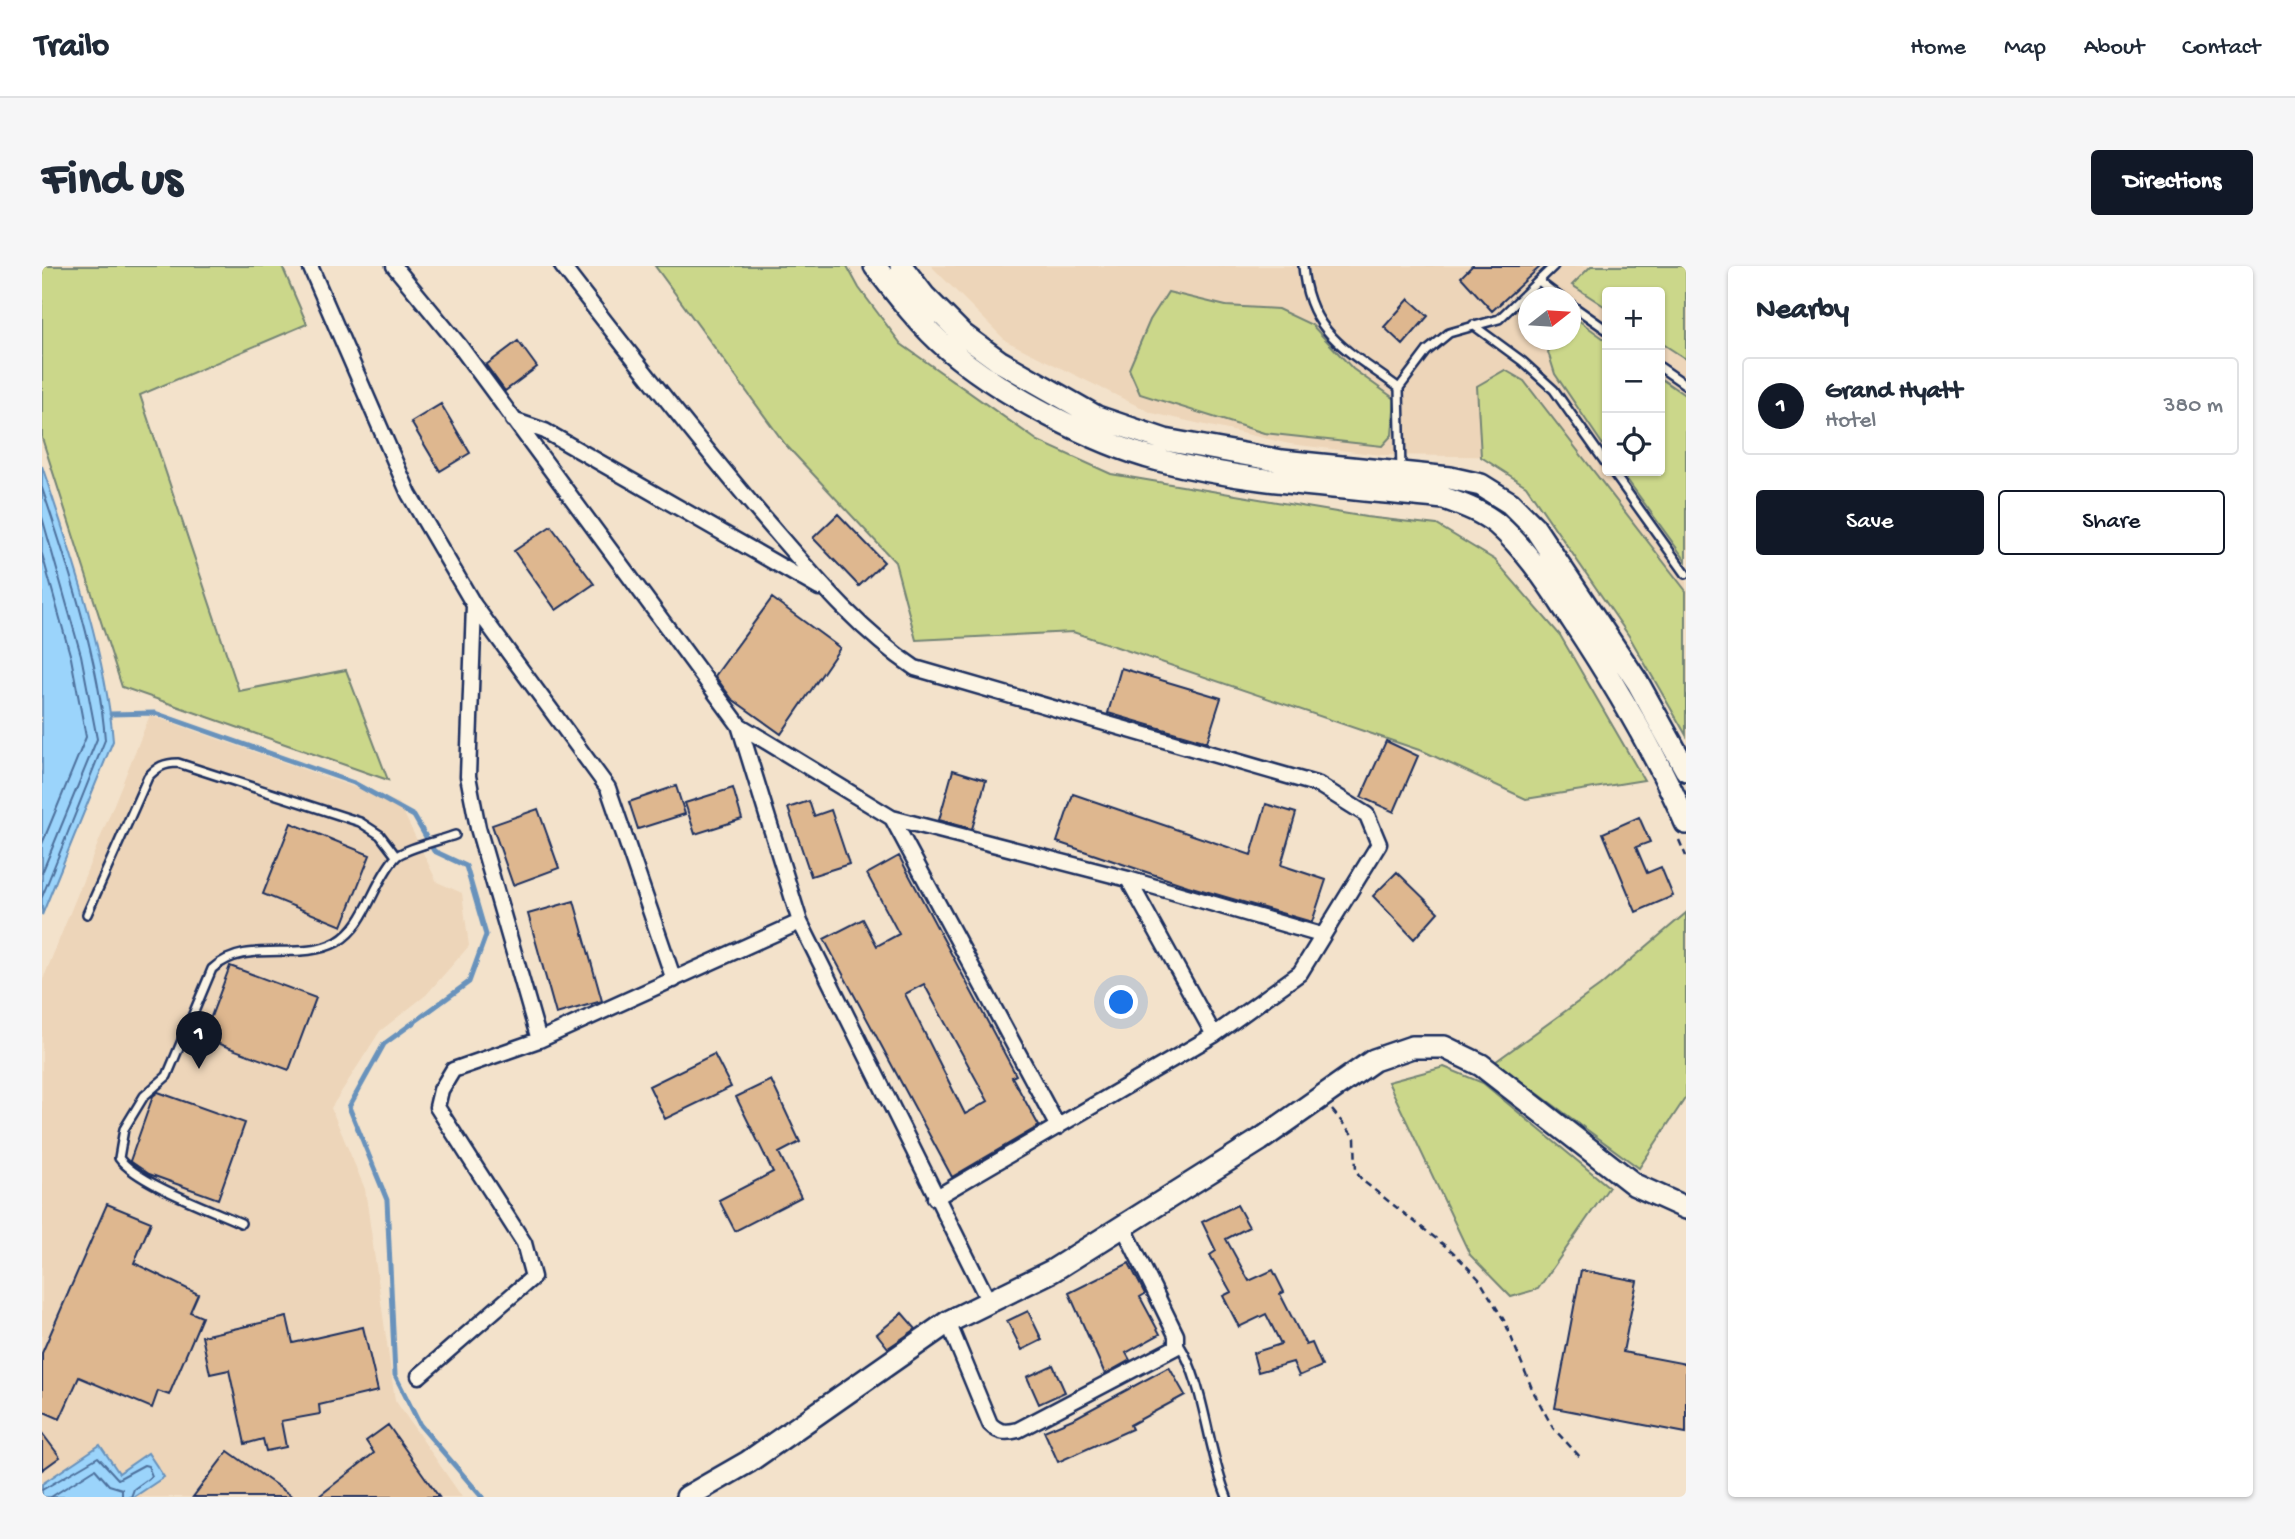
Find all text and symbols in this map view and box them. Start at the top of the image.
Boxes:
text: Trailo [35,29,109,67]
text: Home [1910,34,1966,63]
text: Map [2004,34,2046,63]
text: About [2084,34,2144,63]
text: Contact [2182,34,2260,63]
button: Directions [2091,150,2253,215]
text: Find us [42,153,182,211]
north arrow [1518,287,1581,350]
map controls [1602,287,1665,476]
button: + [1602,287,1665,350]
text: Nearby [1756,294,1849,329]
button: − [1602,350,1665,413]
text: Grand Hyatt [1825,377,1962,408]
text: 1 [1776,393,1786,420]
text: 380 m [2164,393,2223,420]
text: Hotel [1825,408,1876,435]
button: locate [1602,413,1665,476]
button: Save [1756,490,1984,555]
button: Share [1998,490,2225,555]
your location [1104,985,1138,1019]
pin: 1 [176,1011,222,1069]

